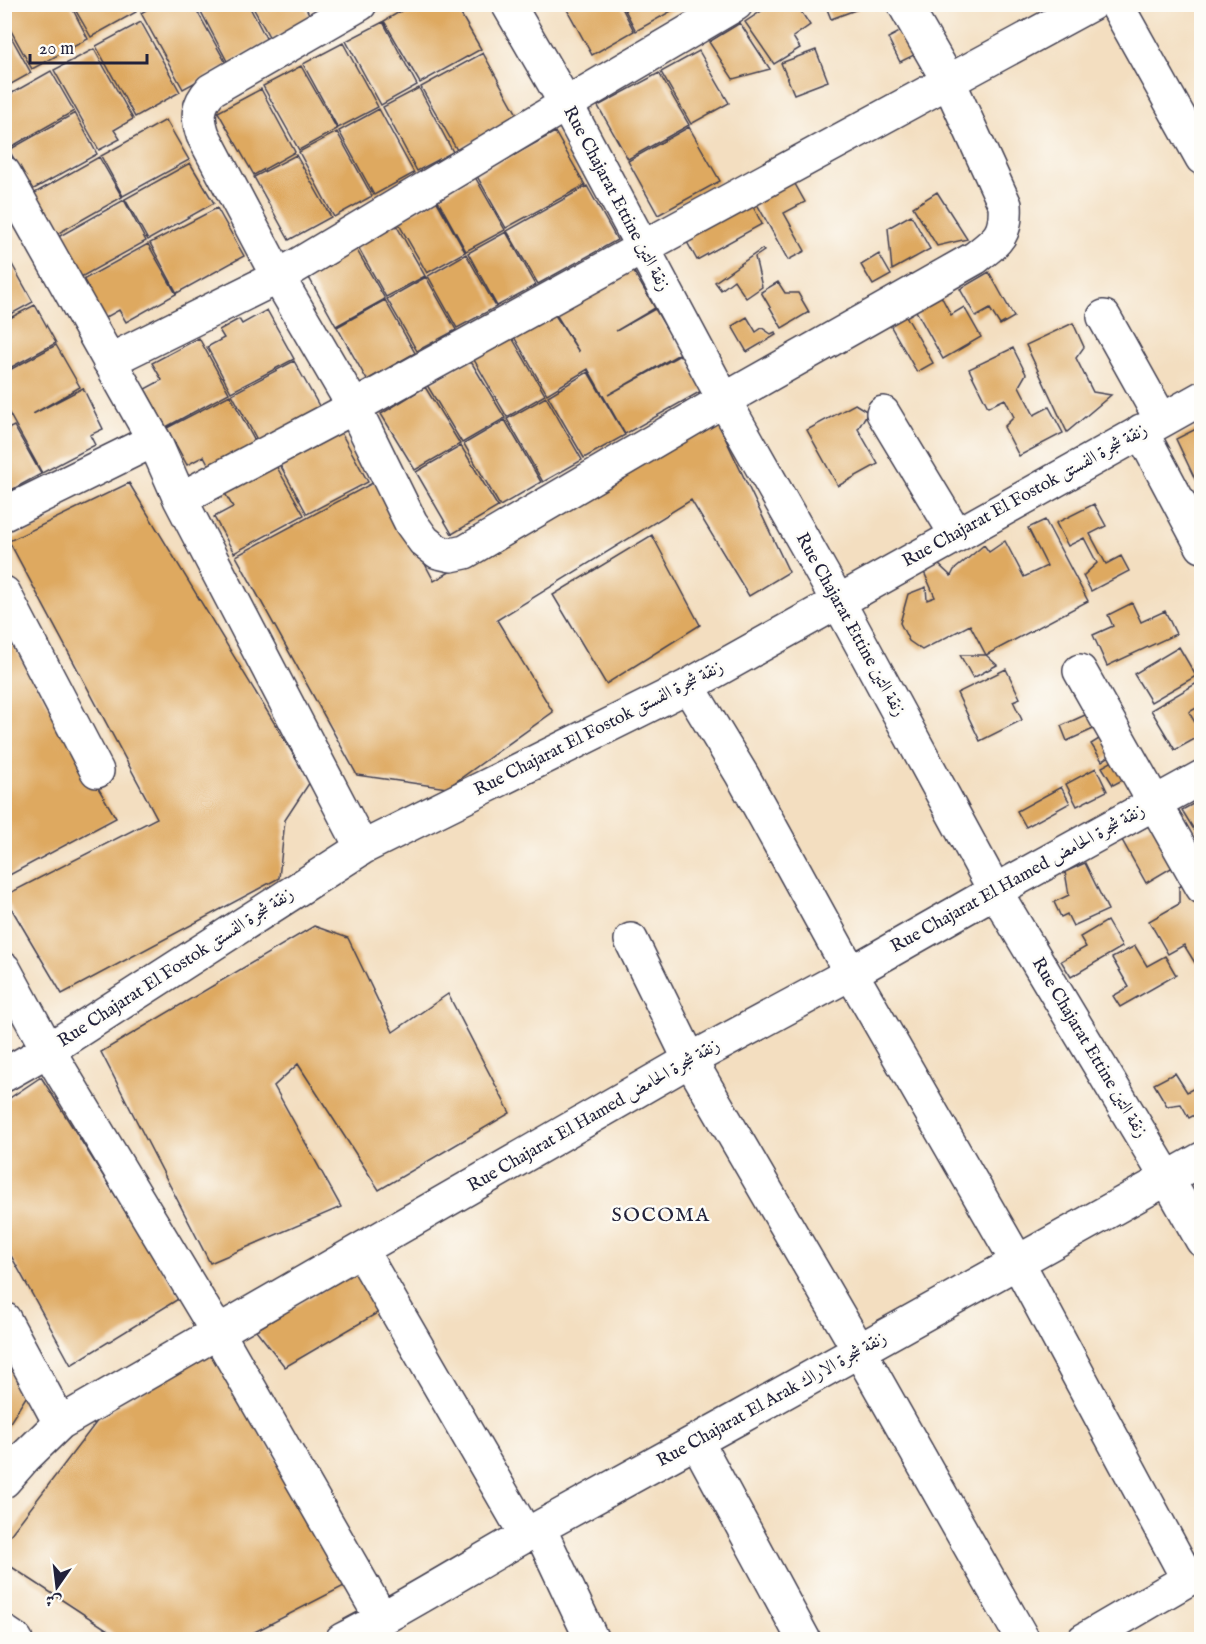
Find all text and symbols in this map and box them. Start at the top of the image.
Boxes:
scale bar [30,27,147,65]
text: 20 m [39,38,74,61]
street label: Rue Chajarat Ettine زنقة التين [557,102,675,296]
street label: Rue Chajarat El Fostok زنقة شجرة الفستق [898,419,1152,573]
street label: Rue Chajarat Ettine زنقة التين [790,529,910,721]
street label: Rue Chajarat El Fostok زنقة شجرة الفستق [470,656,728,802]
street label: Rue Chajarat El Hamed زنقة شجرة الحامض [887,799,1149,959]
street label: Rue Chajarat El Fostok زنقة شجرة الفستق [54,883,298,1053]
street label: Rue Chajarat Ettine زنقة التين [1026,954,1152,1142]
street label: Rue Chajarat El Hamed زنقة شجرة الحامض [464,1034,724,1198]
district label: SOCOMA [612,1203,710,1228]
street label: Rue Chajarat El Arak زنقة شجرة الاراك [653,1327,891,1473]
north arrow [27,1557,87,1617]
text: ش [44,1588,64,1611]

